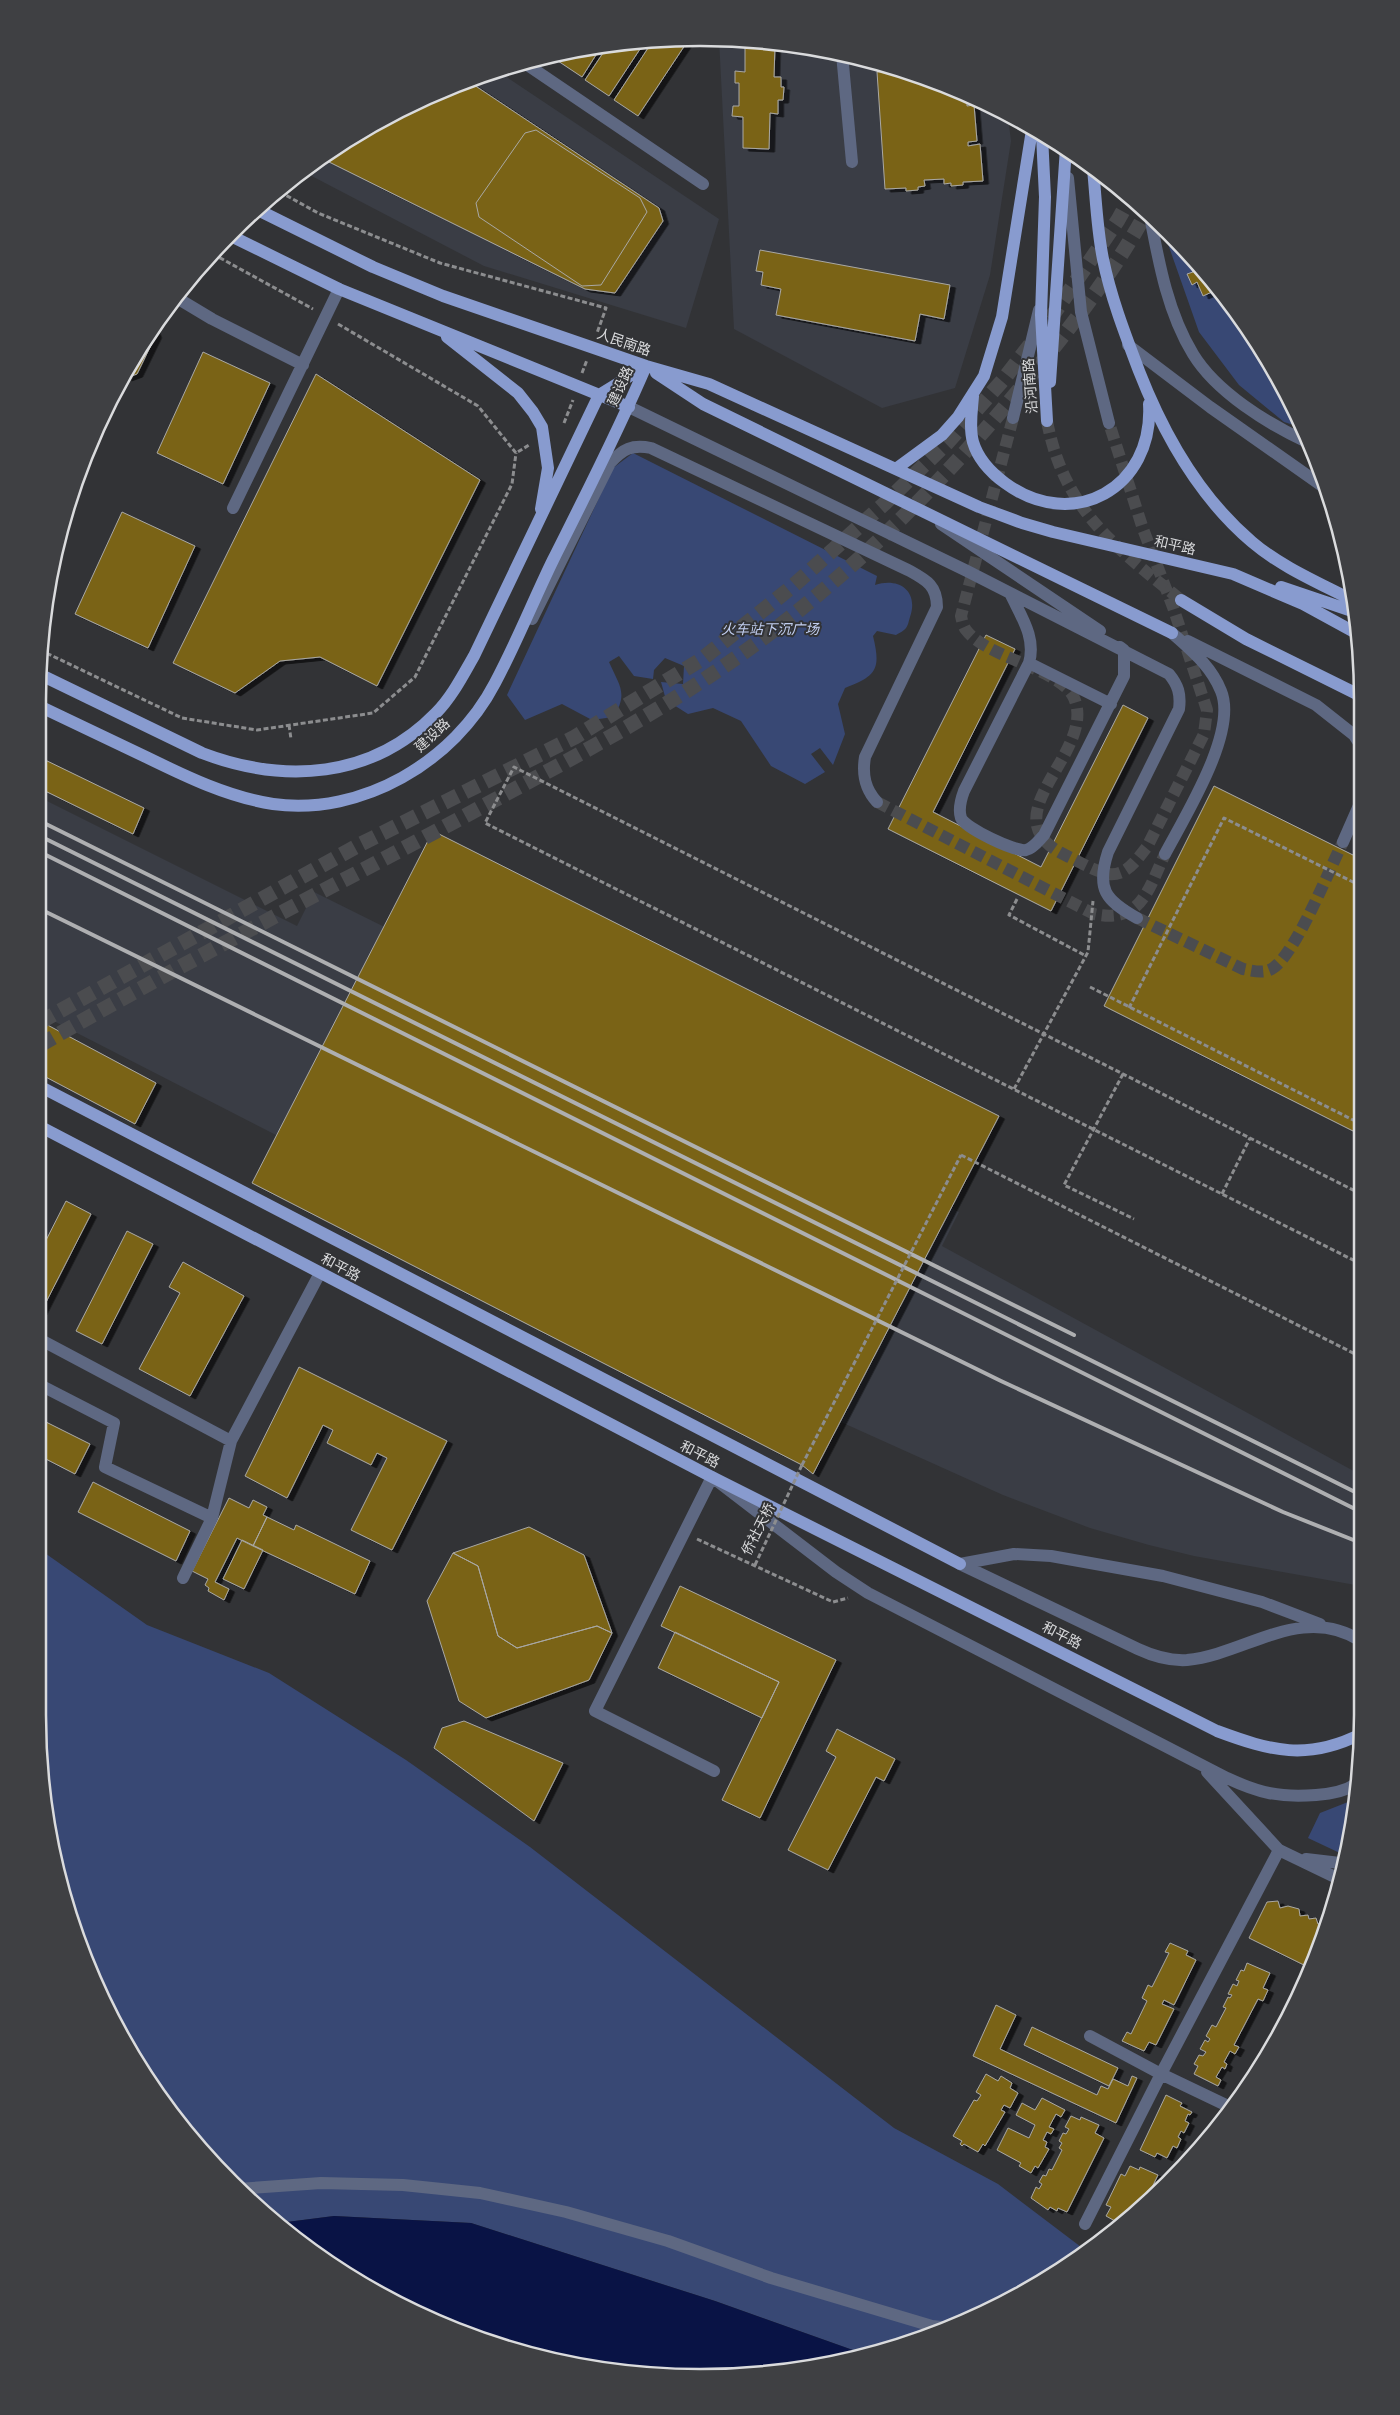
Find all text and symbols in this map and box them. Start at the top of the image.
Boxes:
street label: 人民南路 [595,325,653,359]
street label: 沿河南路 [1020,358,1040,414]
street label: 建设路 [604,364,636,408]
street label: 和平路 [1153,532,1197,558]
park label: 火车站下沉广场 [721,621,820,637]
street label: 建设路 [411,715,453,755]
street label: 和平路 [319,1250,363,1284]
street label: 和平路 [678,1437,722,1471]
street label: 侨社天桥 [738,1500,778,1558]
street label: 和平路 [1040,1618,1084,1652]

